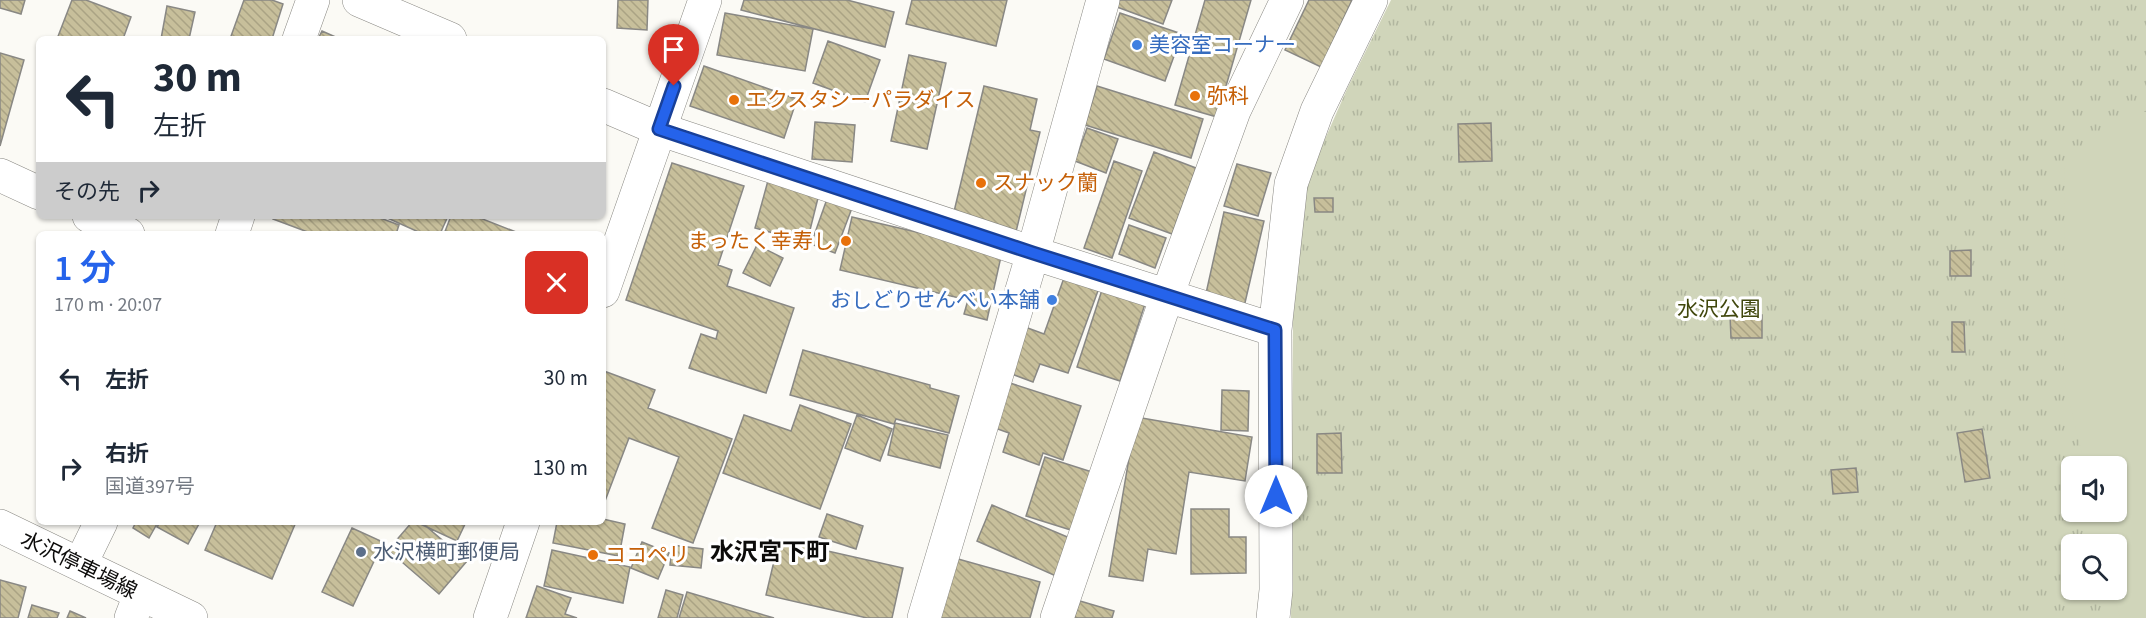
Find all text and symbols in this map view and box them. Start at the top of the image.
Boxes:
pin [648,24,699,86]
place label: 美容室コーナー [1149,30,1296,60]
icon: arrive [657,33,690,66]
marker: 美容室コーナー [1130,38,1144,52]
text: 30 m [153,48,242,108]
icon: left [54,60,132,138]
place label: 弥科 [1207,81,1249,111]
place label: エクスタシーパラダイス [746,85,976,115]
marker: 弥科 [1188,89,1202,103]
marker: エクスタシーパラダイス [727,93,741,107]
text: 左折 [153,107,207,146]
place label: スナック蘭 [993,168,1098,198]
icon: right [132,174,165,207]
text: その先 [54,176,120,208]
marker: スナック蘭 [974,176,988,190]
place label: まったく幸寿し [688,226,834,256]
marker: まったく幸寿し [839,234,853,248]
text: 1 分 [54,243,116,294]
button: close [525,251,588,314]
place label: おしどりせんべい本舗 [830,285,1040,315]
text: 170 m · 20:07 [54,291,162,319]
marker: おしどりせんべい本舗 [1045,293,1059,307]
park label: 水沢公園 [1677,294,1761,324]
icon: left [54,362,87,395]
text: 30 m [543,362,588,394]
text: 左折 [105,364,149,396]
text: 右折 [105,438,149,470]
icon: right [54,452,87,485]
text: 130 m [533,452,588,484]
map controls [2061,456,2127,600]
button: sound [2061,456,2127,522]
position arrow [1244,464,1308,528]
text: 国道397号 [105,473,195,501]
street label: 水沢停車場線 [16,524,142,606]
button: search [2061,534,2127,600]
district label: 水沢宮下町 [710,535,830,570]
place label: 水沢横町郵便局 [373,537,520,567]
place label: ココペリ [605,540,689,570]
marker: 水沢横町郵便局 [354,545,368,559]
marker: ココペリ [586,548,600,562]

